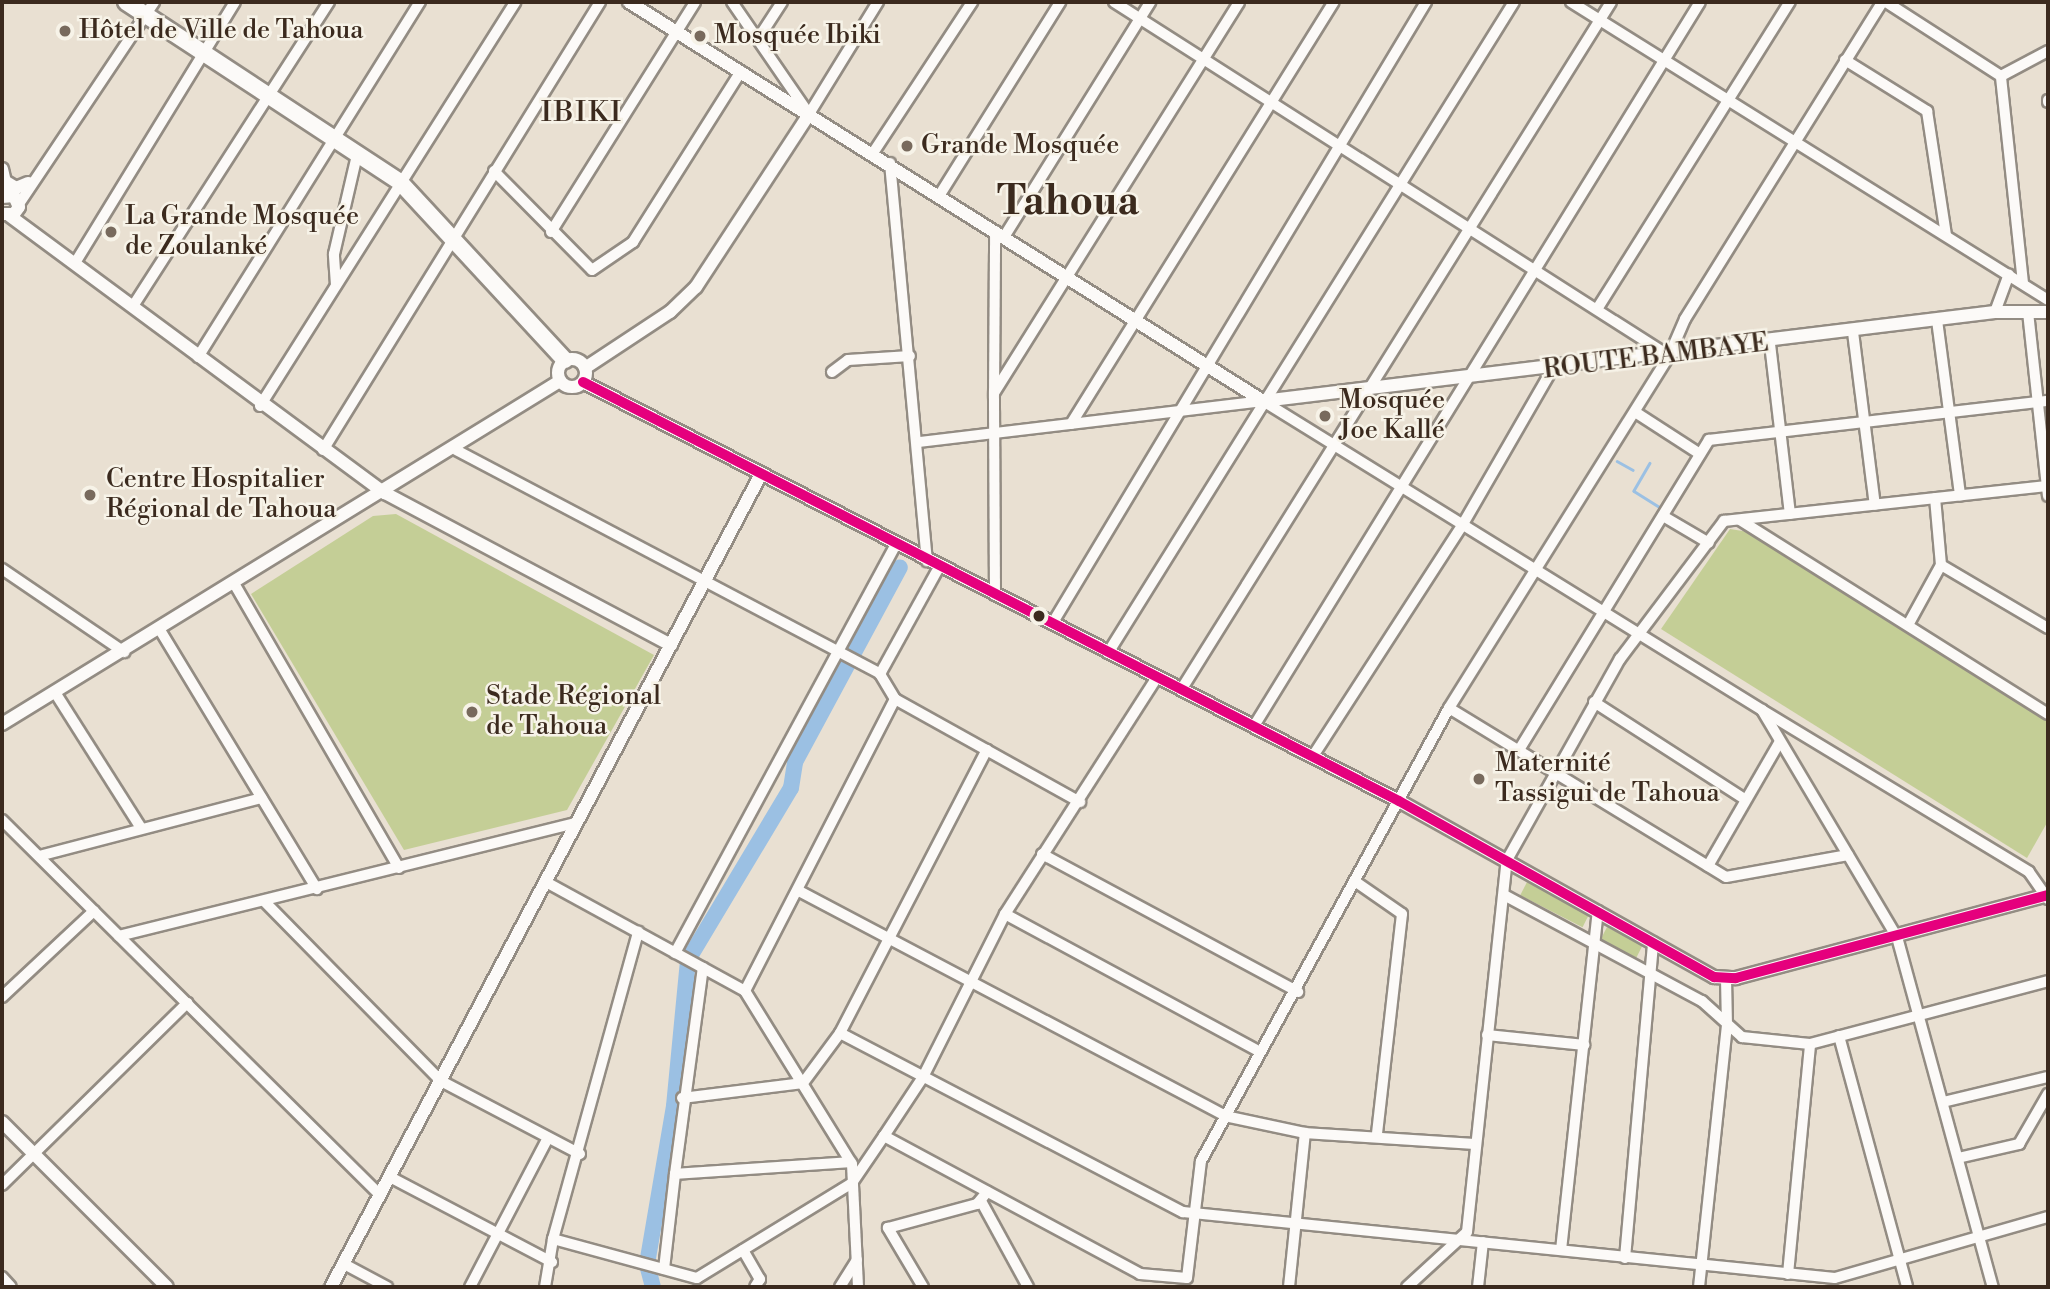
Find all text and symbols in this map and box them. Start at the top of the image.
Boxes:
place label: Hôtel de Ville de Tahoua [79,15,363,47]
place label: Mosquée Ibiki [714,20,881,52]
marker: Hôtel de Ville de Tahoua [57,23,73,39]
marker: Mosquée Ibiki [692,28,708,44]
district label: IBIKI [542,96,622,130]
place label: Grande Mosquée [921,130,1119,162]
marker: Grande Mosquée [899,138,915,154]
district label: Tahoua [997,178,1139,226]
place label: La Grande Mosquée de Zoulanké [125,201,359,262]
marker: La Grande Mosquée de Zoulanké [103,224,119,240]
street label: ROUTE BAMBAYE [1541,328,1771,386]
place label: Mosquée Joe Kallé [1339,385,1445,446]
marker: Mosquée Joe Kallé [1317,408,1333,424]
place label: Centre Hospitalier Régional de Tahoua [106,464,337,526]
marker: Centre Hospitalier Régional de Tahoua [80,485,100,505]
unlabelled marker [1032,609,1046,623]
place label: Stade Régional de Tahoua [486,681,661,742]
marker: Stade Régional de Tahoua [464,704,480,720]
place label: Maternité Tassigui de Tahoua [1495,748,1720,810]
marker: Maternité Tassigui de Tahoua [1469,769,1489,789]

